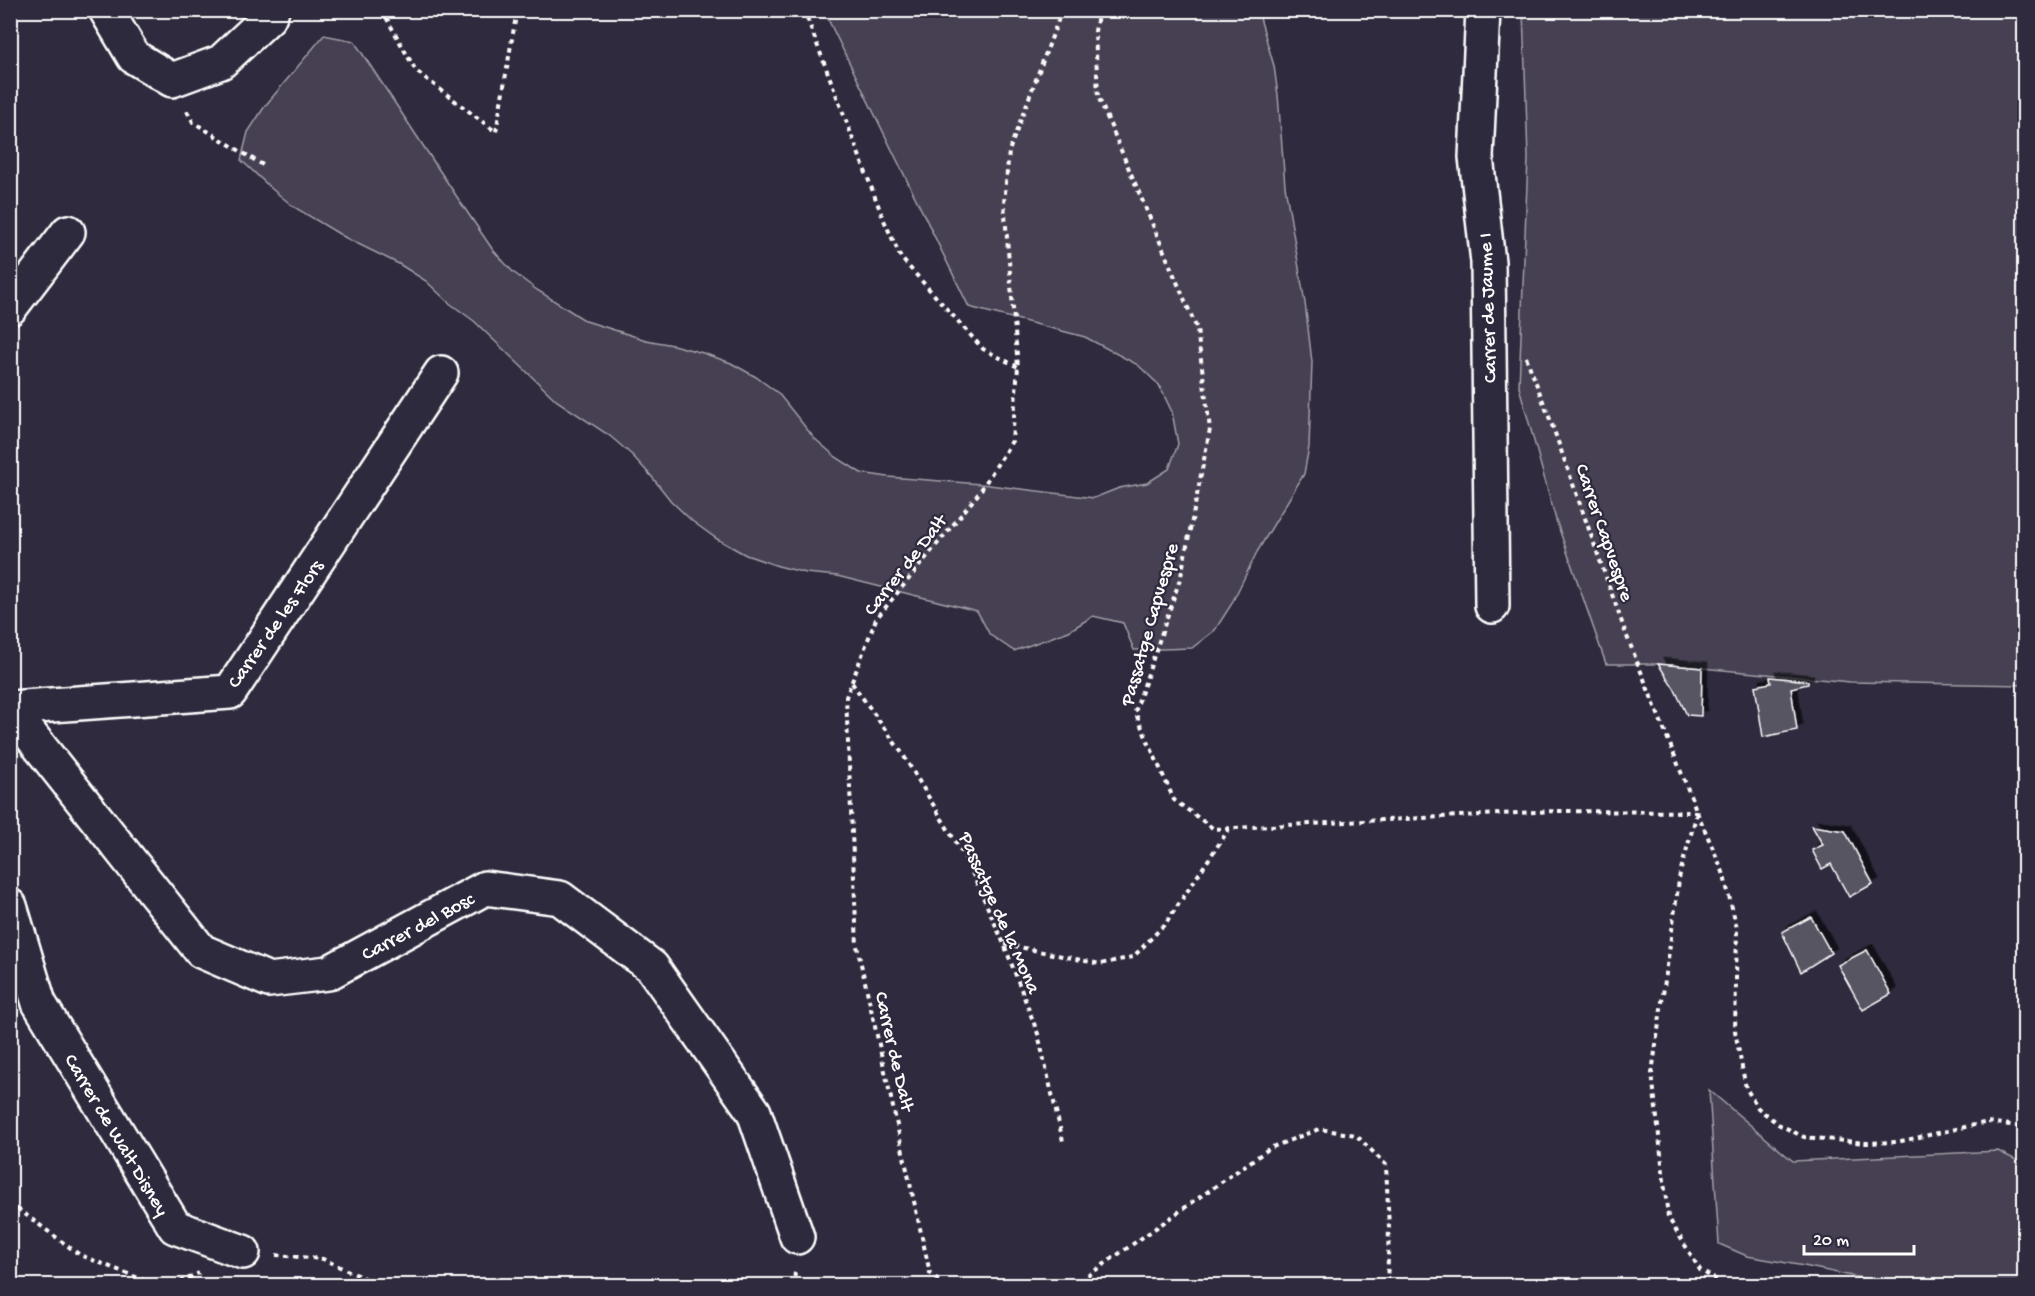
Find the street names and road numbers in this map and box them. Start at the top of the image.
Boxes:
street label: Carrer de Jaume I [1475,232,1504,383]
street label: Carrer Capvespre [1568,461,1637,605]
street label: Carrer de Dalt [860,510,954,621]
street label: Passatge Capvespre [1117,540,1186,710]
street label: Carrer de les Flors [224,556,330,694]
street label: Passatge de la Mona [951,828,1044,999]
street label: Carrer del Bosc [358,888,480,967]
street label: Carrer de Dalt [868,990,918,1115]
street label: Carrer de Walt Disney [58,1051,173,1221]

